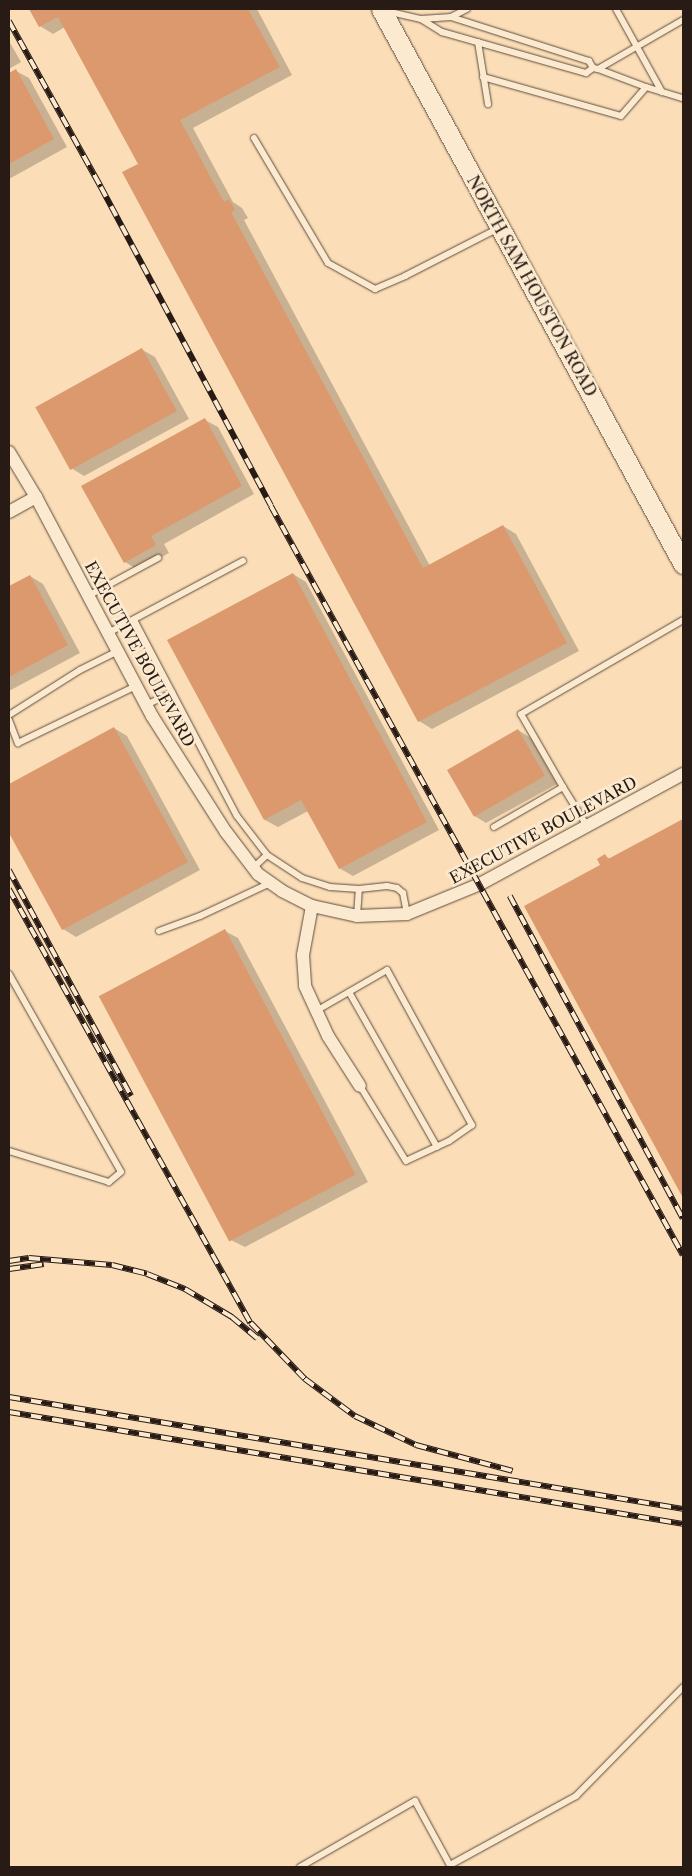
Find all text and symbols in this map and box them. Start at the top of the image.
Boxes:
street label: NORTH SAM HOUSTON ROAD [463,172,601,400]
street label: EXECUTIVE BOULEVARD [81,558,199,750]
street label: EXECUTIVE BOULEVARD [446,772,640,888]

